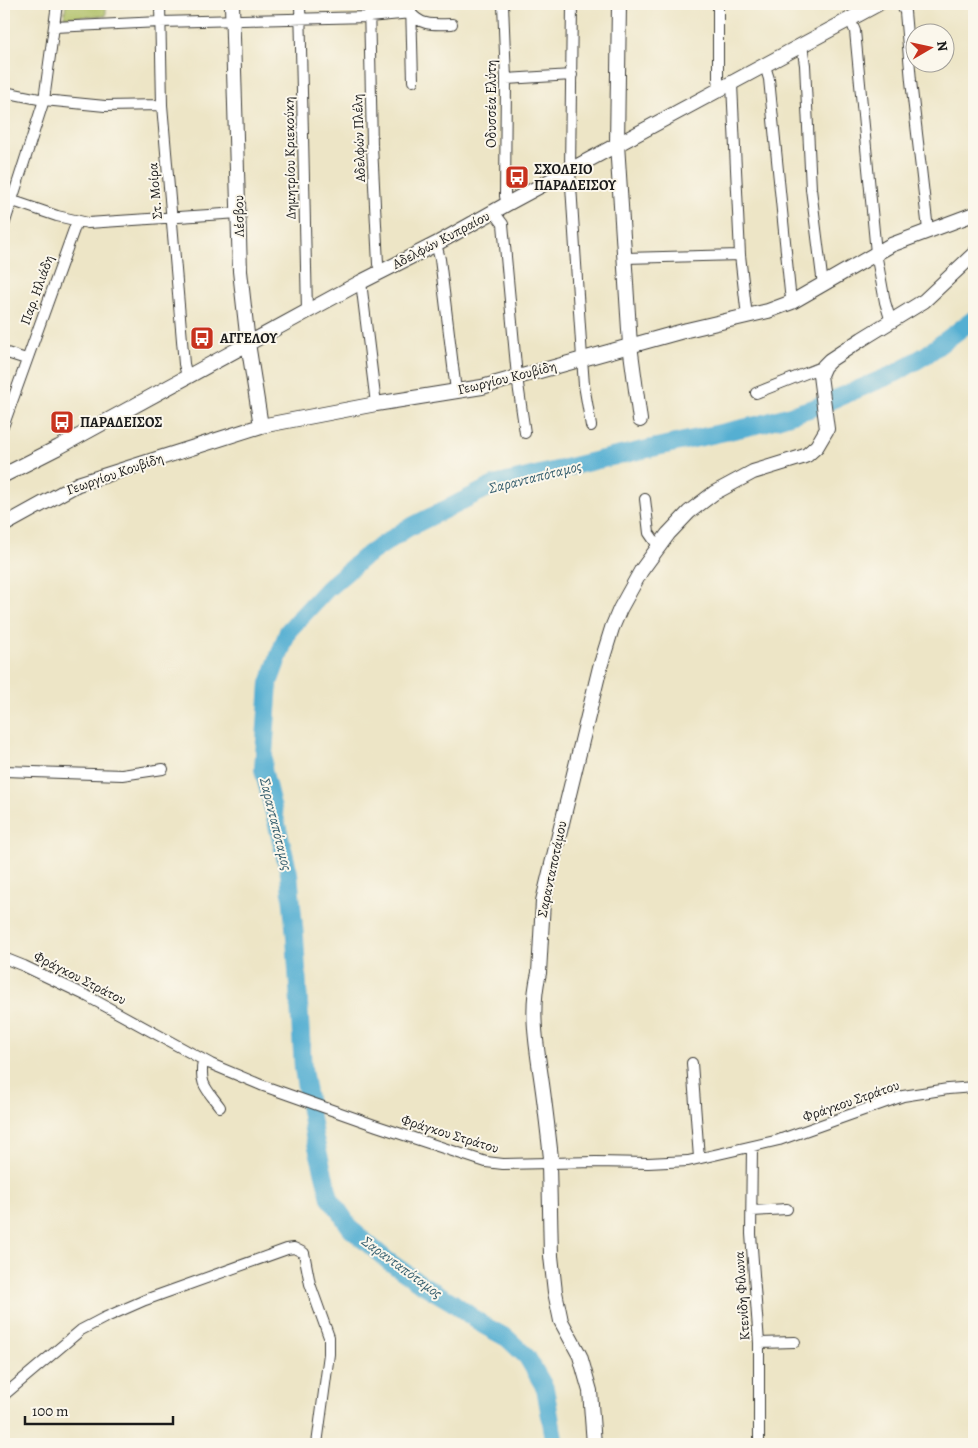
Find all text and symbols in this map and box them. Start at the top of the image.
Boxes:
north arrow [906,22,956,72]
text: N [932,40,953,53]
street label: Οδυσσέα Ελύτη [482,60,501,148]
street label: Αδελφών Πλέλη [348,93,370,184]
street label: Δημητρίου Κριεκούκη [279,97,301,219]
place label: ΣΧΟΛΕΙΟ ΠΑΡΑΔΕΙΣΟΥ [534,160,617,195]
street label: Στ. Μοίρα [143,161,167,220]
bus stop icon: ΣΧΟΛΕΙΟ ΠΑΡΑΔΕΙΣΟΥ [504,164,530,190]
street label: Λέσβου [229,195,249,238]
street label: Αδελφών Κυπραίου [388,206,493,274]
street label: Παρ. Ηλιάδη [16,252,58,328]
bus stop icon: ΑΓΓΕΛΟΥ [189,325,215,351]
place label: ΑΓΓΕΛΟΥ [219,329,278,348]
street label: Γεωργίου Κουβίδη [456,357,558,399]
bus stop icon: ΠΑΡΑΔΕΙΣΟΣ [49,409,75,435]
place label: ΠΑΡΑΔΕΙΣΟΣ [80,413,162,432]
street label: Γεωργίου Κουβίδη [64,449,166,499]
water label: Σαρανταπόταμος [486,456,584,498]
water label: Σαρανταπόταμος [255,775,297,873]
street label: Σαρανταποτάμου [532,819,572,919]
street label: Φράγκου Στράτου [31,947,129,1009]
street label: Φράγκου Στράτου [800,1076,902,1126]
street label: Φράγκου Στράτου [399,1110,501,1158]
water label: Σαρανταπόταμος [357,1230,446,1303]
street label: Κτενίδη Φίλωνα [729,1250,755,1341]
scale bar [25,1393,172,1425]
text: 100 m [32,1401,69,1421]

